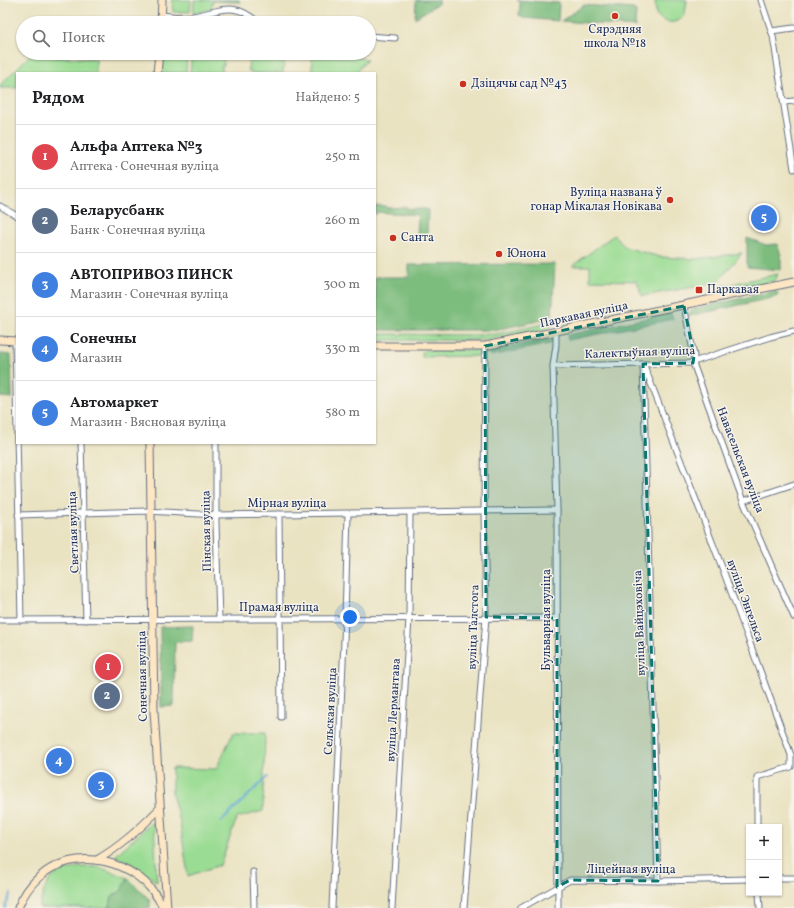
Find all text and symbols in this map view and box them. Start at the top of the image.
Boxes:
marker: Сярэдняя школа №18 [610,11,620,21]
search box [16,16,376,60]
place label: Сярэдняя школа №18 [584,22,646,52]
icon: search [30,27,52,49]
text: Поиск [62,28,105,49]
place label: Дзіцячы сад №43 [471,76,567,92]
marker: Дзіцячы сад №43 [458,79,468,89]
text: Рядом [32,87,85,110]
text: Найдено: 5 [296,89,360,107]
text: Альфа Аптека №3 [70,137,202,158]
text: 1 [42,148,48,166]
text: 250 m [325,148,360,166]
text: Аптека · Сонечная вуліца [70,158,219,176]
place label: Вуліца названа ў гонар Мікалая Новікава [530,185,662,215]
marker: Вуліца названа ў гонар Мікалая Новікава [665,195,675,205]
text: Беларусбанк [70,201,164,222]
pin: 5 [751,203,777,233]
text: 2 [42,212,48,230]
text: 260 m [325,212,360,230]
text: Банк · Сонечная вуліца [70,222,206,240]
place label: Санта [401,230,434,246]
marker: Санта [388,233,398,243]
place label: Юнона [507,246,546,262]
marker: Юнона [494,249,504,259]
text: АВТОПРИВОЗ ПИНСК [70,265,233,286]
text: 3 [42,276,48,294]
text: 300 m [324,276,360,294]
place label: Паркавая [707,282,759,298]
marker: Паркавая [694,285,704,295]
text: Магазин · Сонечная вуліца [70,286,228,304]
street label: Паркавая вуліца [538,298,630,332]
text: Сонечны [70,329,137,350]
text: 4 [41,340,49,358]
text: 330 m [325,340,360,358]
street label: Калектыўная вуліца [584,343,696,363]
text: Магазин [70,350,122,368]
text: Автомаркет [70,393,159,414]
text: 5 [42,404,48,422]
text: 580 m [325,404,360,422]
street label: Навасельская вуліца [712,405,768,515]
text: Магазин · Вясновая вуліца [70,414,226,432]
street label: Пінская вуліца [198,490,216,572]
street label: Светлая вуліца [65,491,83,573]
street label: Мірная вуліца [248,496,326,512]
street label: вуліца Энгельса [723,557,767,645]
street label: Бульварная вуліца [539,569,555,671]
street label: вуліца Вайцэховіча [630,570,650,676]
street label: вуліца Талстога [465,584,483,670]
street label: Прамая вуліца [239,600,319,616]
your location [340,607,360,627]
street label: Сонечная вуліца [134,630,152,722]
pin: 1 [95,652,121,682]
street label: вуліца Лермантава [383,658,405,762]
street label: Сельская вуліца [321,667,341,755]
pin: 2 [94,681,120,711]
pin: 4 [46,746,72,776]
pin: 3 [88,770,114,800]
map controls [746,824,782,896]
button: + [746,824,782,860]
button: − [746,860,782,896]
street label: Ліцейная вуліца [586,862,676,878]

